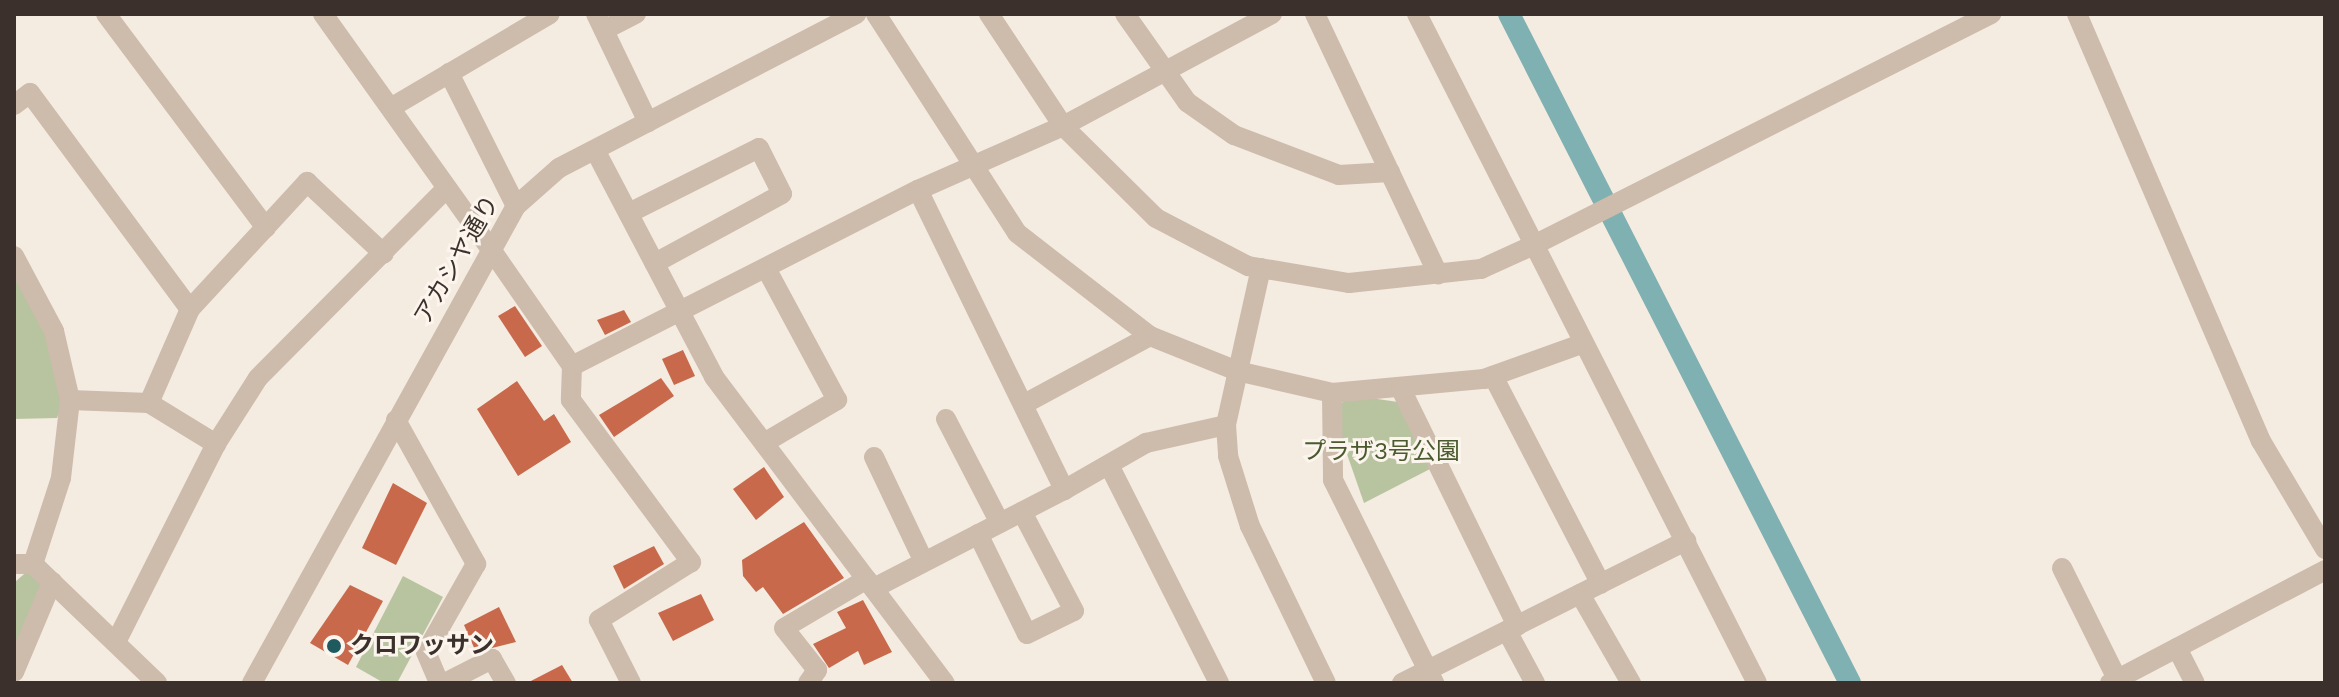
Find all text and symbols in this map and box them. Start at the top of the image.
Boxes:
street label: アカシヤ通り [409,190,505,330]
park label: プラザ3号公園 [1302,438,1460,466]
place label: クロワッサン [350,632,494,660]
marker: クロワッサン [325,637,343,655]

